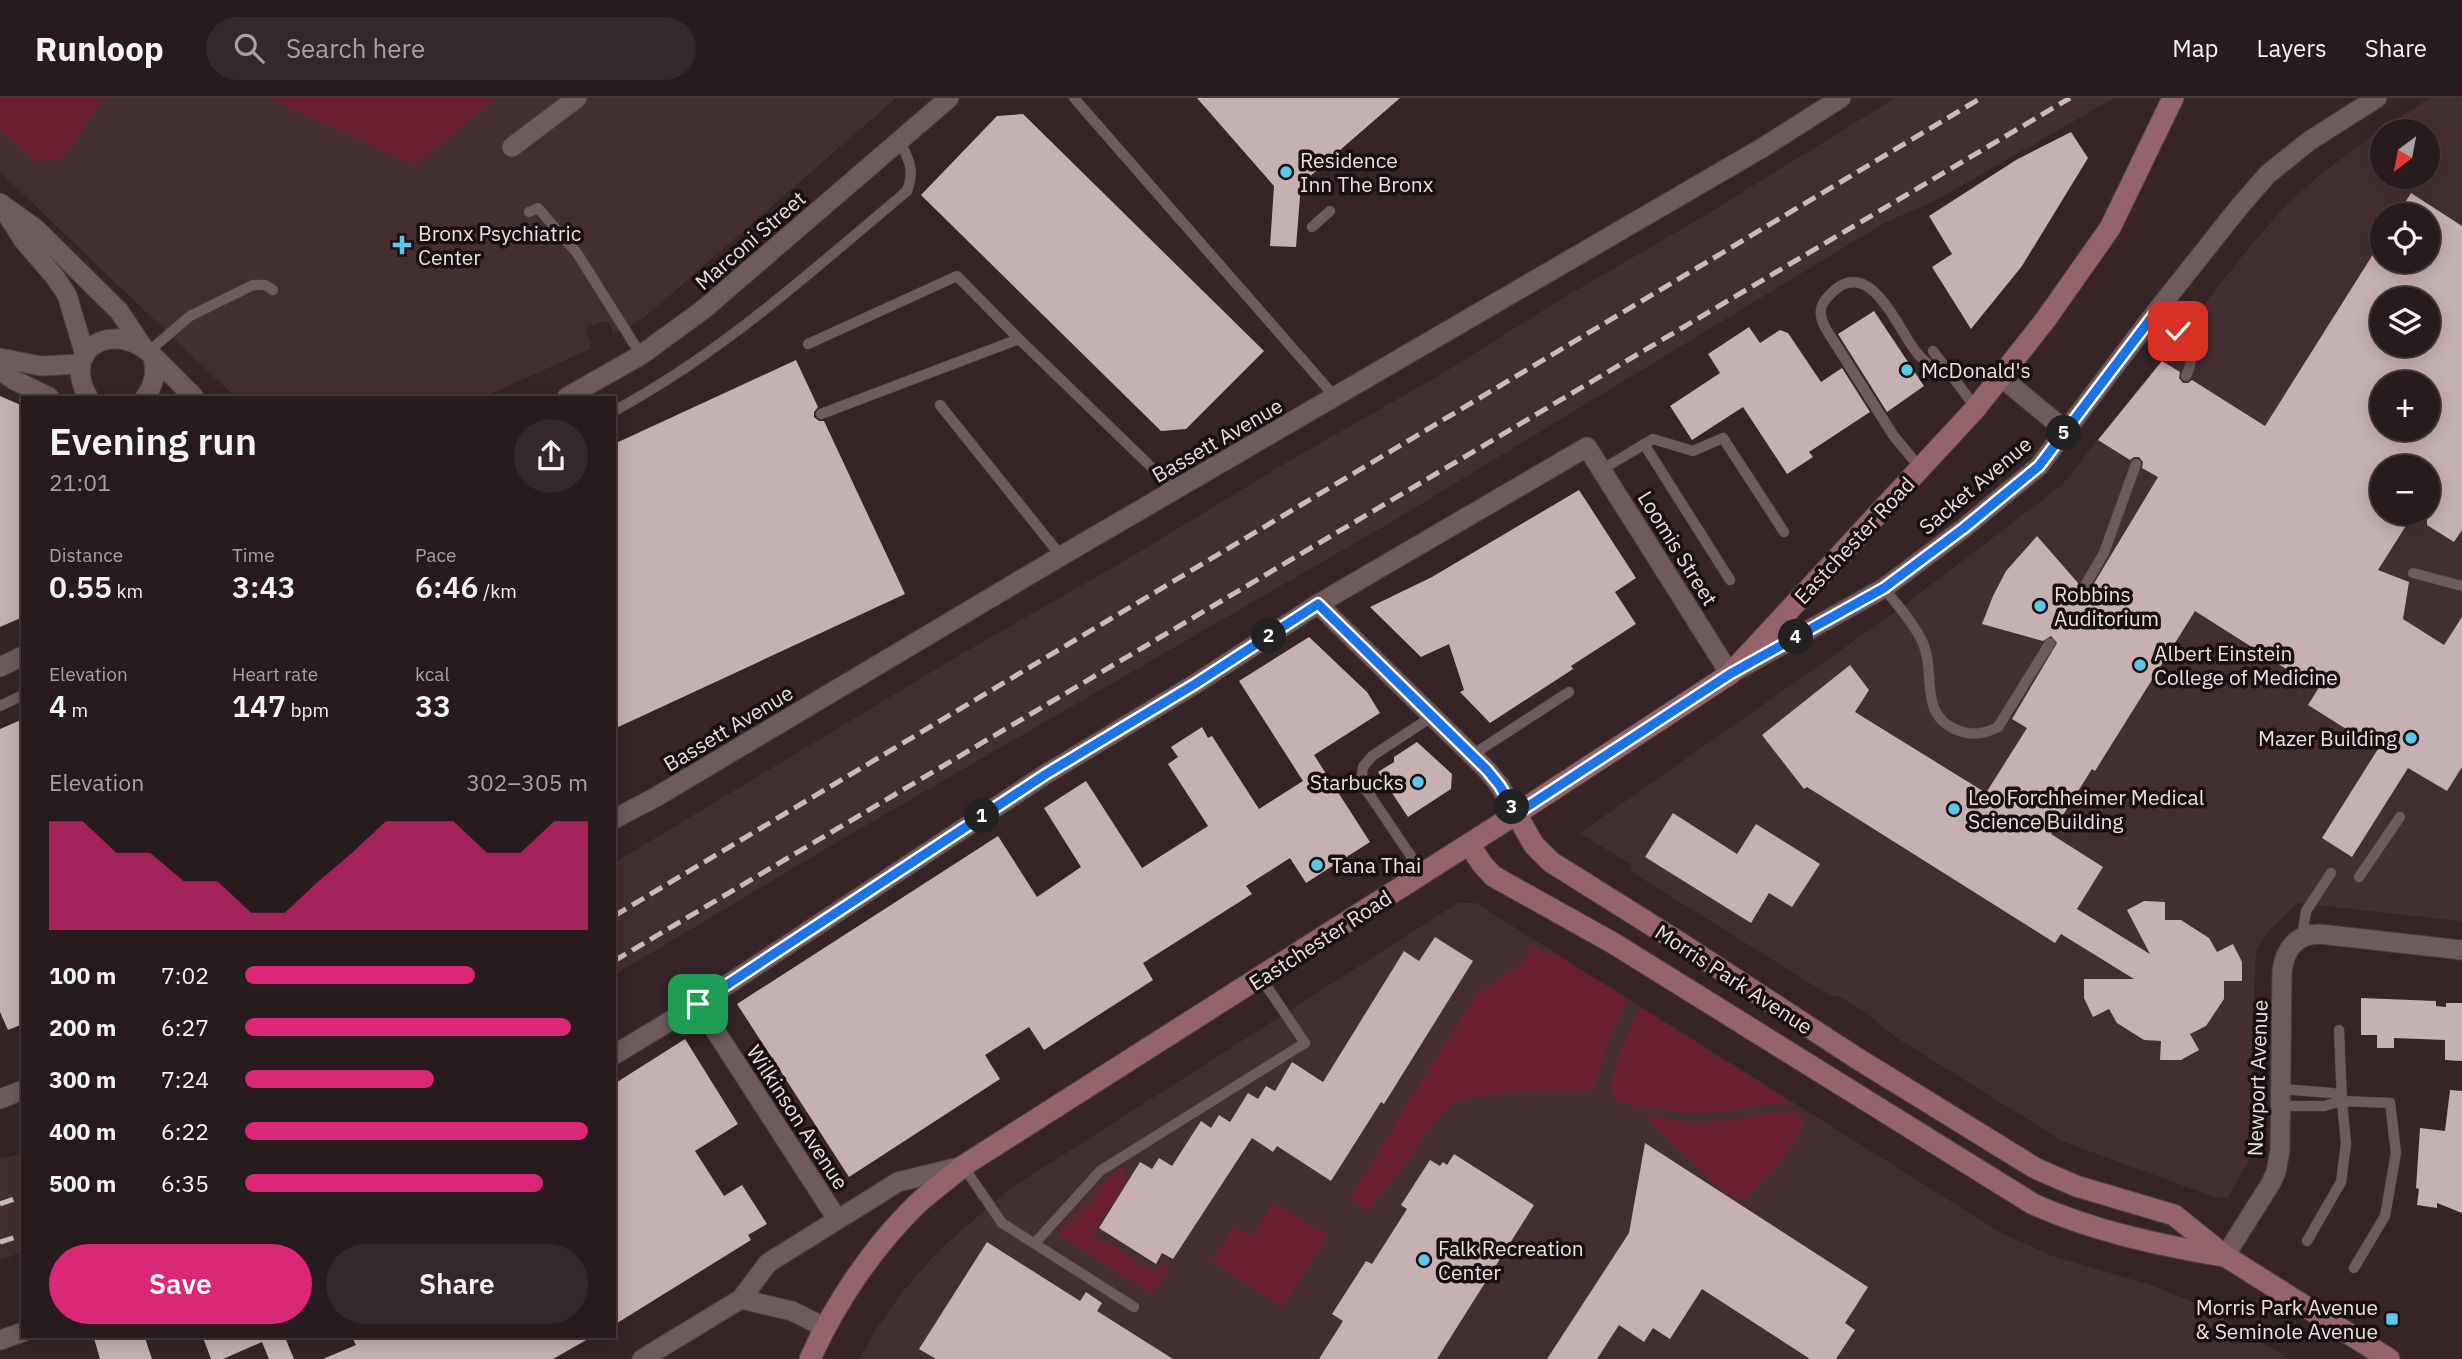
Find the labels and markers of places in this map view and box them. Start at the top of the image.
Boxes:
place label: Residence Inn The Bronx [1300,146,1434,198]
marker: Residence Inn The Bronx [1278,164,1294,180]
place label: Bronx Psychiatric Center [418,219,581,271]
marker: Bronx Psychiatric Center [392,235,412,255]
pin [2148,301,2208,361]
place label: McDonald's [1921,356,2031,384]
marker: McDonald's [1899,362,1915,378]
pin: 5 [2046,416,2082,450]
place label: Robbins Auditorium [2054,580,2159,632]
marker: Robbins Auditorium [2032,598,2048,614]
pin: 2 [1252,618,1286,654]
pin: 4 [1778,620,1814,654]
place label: Albert Einstein College of Medicine [2154,639,2338,691]
marker: Albert Einstein College of Medicine [2132,657,2148,673]
place label: Mazer Building [2258,724,2397,752]
marker: Mazer Building [2403,730,2419,746]
place label: Starbucks [1310,768,1404,796]
marker: Starbucks [1410,774,1426,790]
place label: Leo Forchheimer Medical Science Building [1968,783,2205,835]
pin: 3 [1494,790,1530,824]
pin: 1 [964,798,1000,834]
marker: Leo Forchheimer Medical Science Building [1946,801,1962,817]
place label: Tana Thai [1331,851,1421,879]
marker: Tana Thai [1309,857,1325,873]
pin [668,974,728,1034]
place label: Falk Recreation Center [1438,1234,1584,1286]
marker: Falk Recreation Center [1416,1252,1432,1268]
place label: Morris Park Avenue & Seminole Avenue [2195,1293,2378,1345]
marker: Morris Park Avenue & Seminole Avenue [2384,1311,2400,1327]

